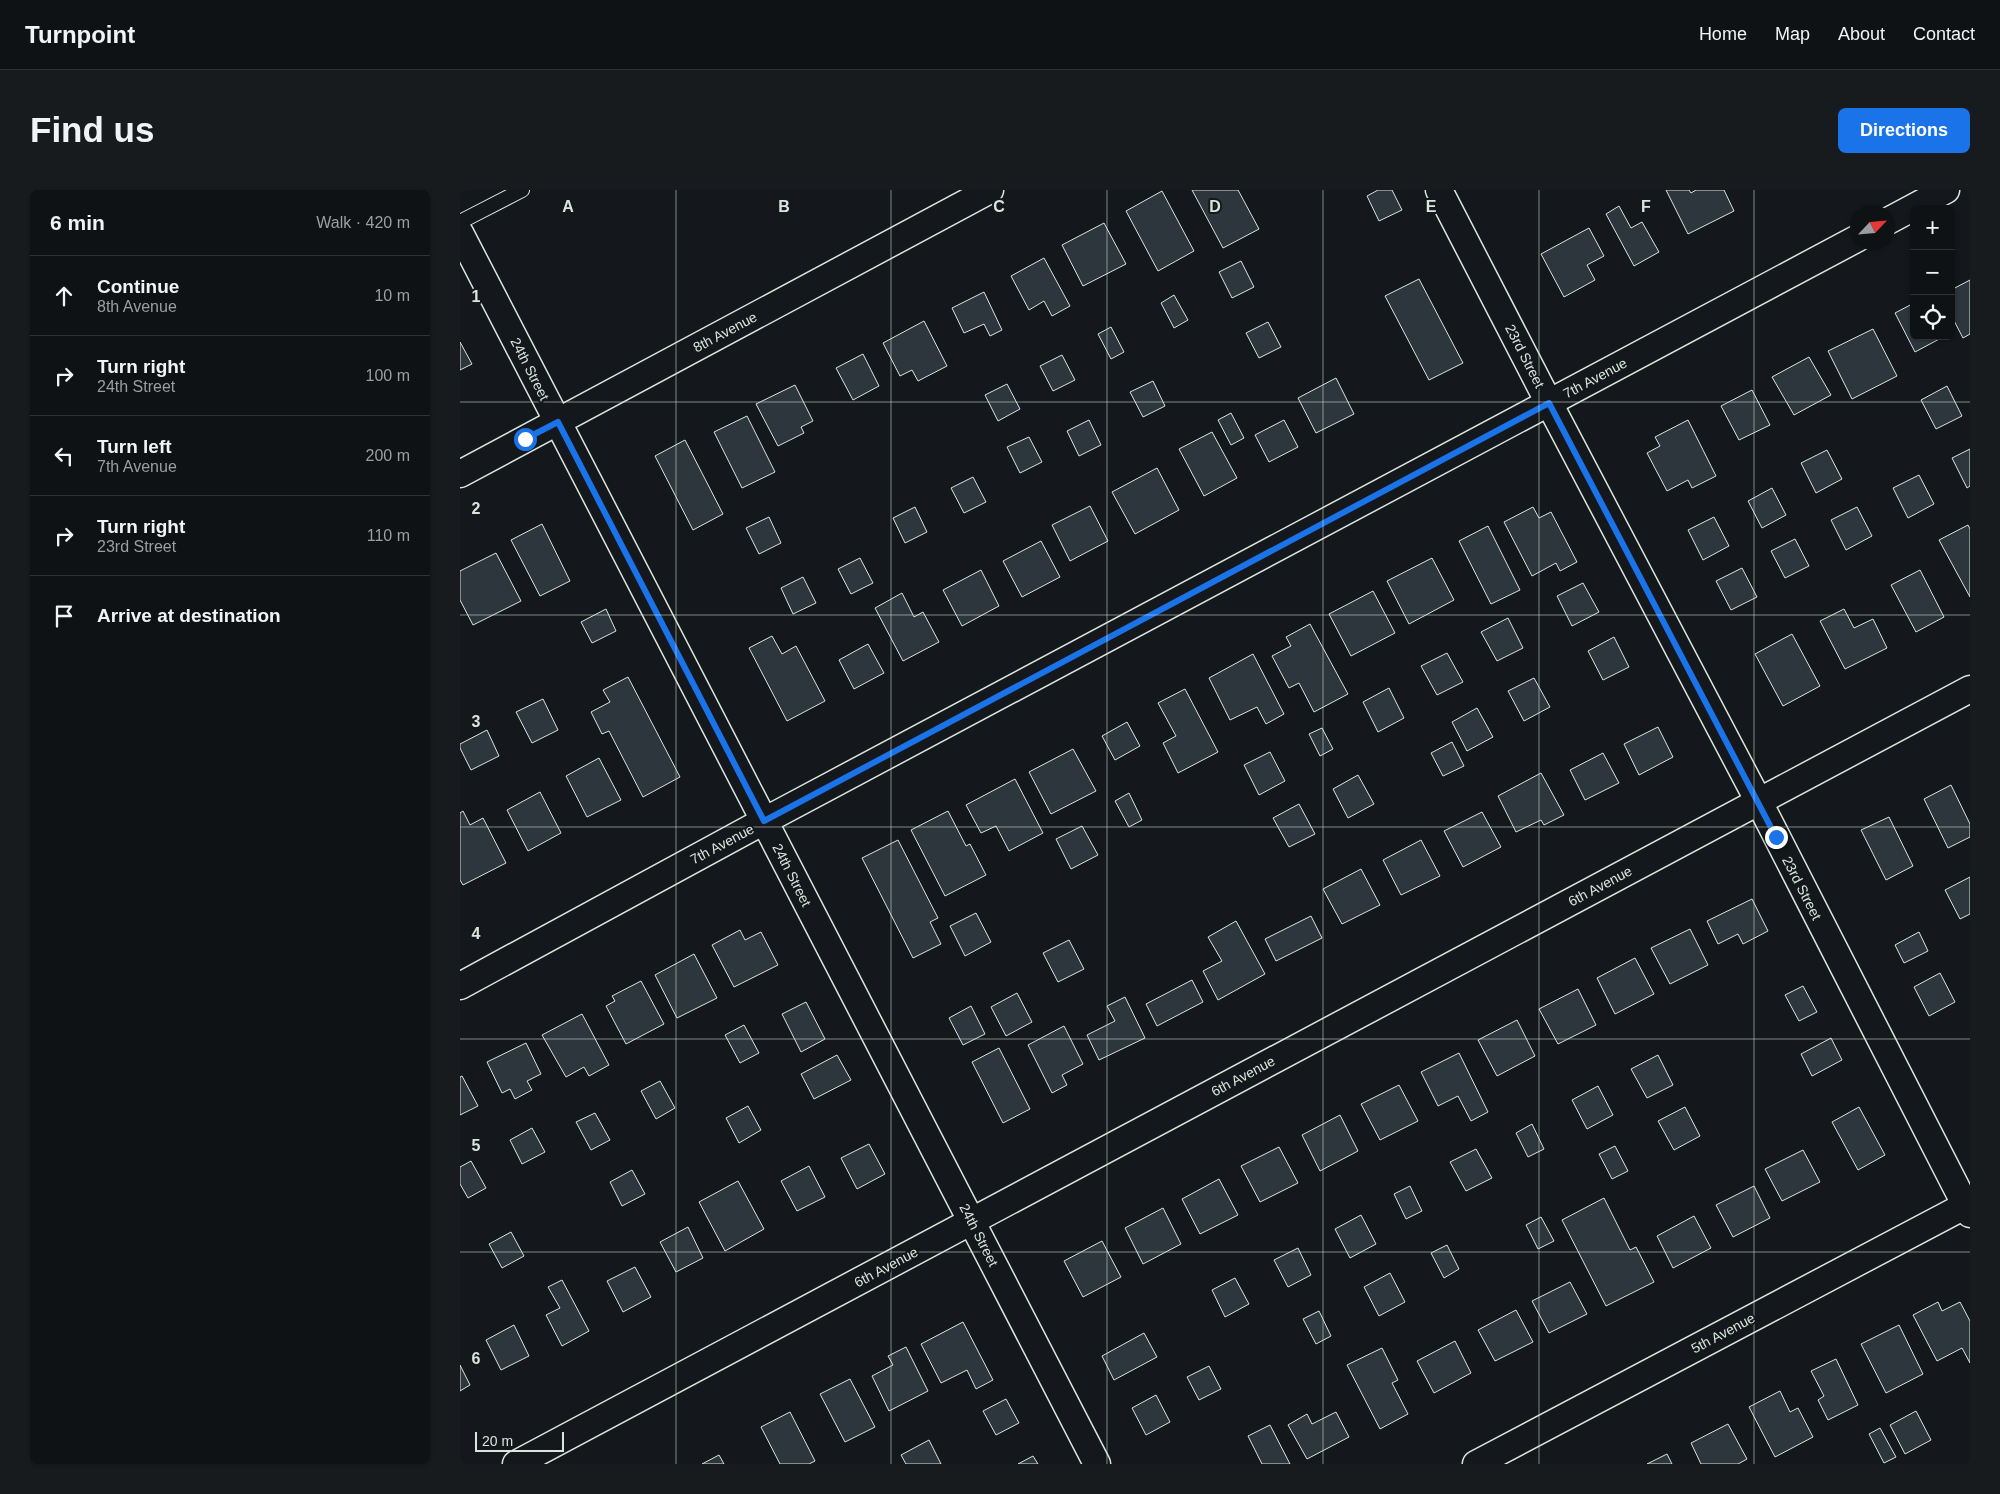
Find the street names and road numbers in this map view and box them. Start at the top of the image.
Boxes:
street label: 8th Avenue [690,308,760,355]
street label: 23rd Street [1502,322,1548,391]
street label: 24th Street [507,335,553,403]
street label: 7th Avenue [1560,354,1630,401]
street label: 7th Avenue [687,820,757,867]
street label: 24th Street [769,841,815,909]
street label: 23rd Street [1779,854,1825,923]
street label: 6th Avenue [1565,862,1635,909]
street label: 6th Avenue [1208,1052,1278,1099]
street label: 24th Street [956,1201,1002,1269]
street label: 6th Avenue [851,1243,921,1290]
street label: 5th Avenue [1688,1309,1758,1356]

